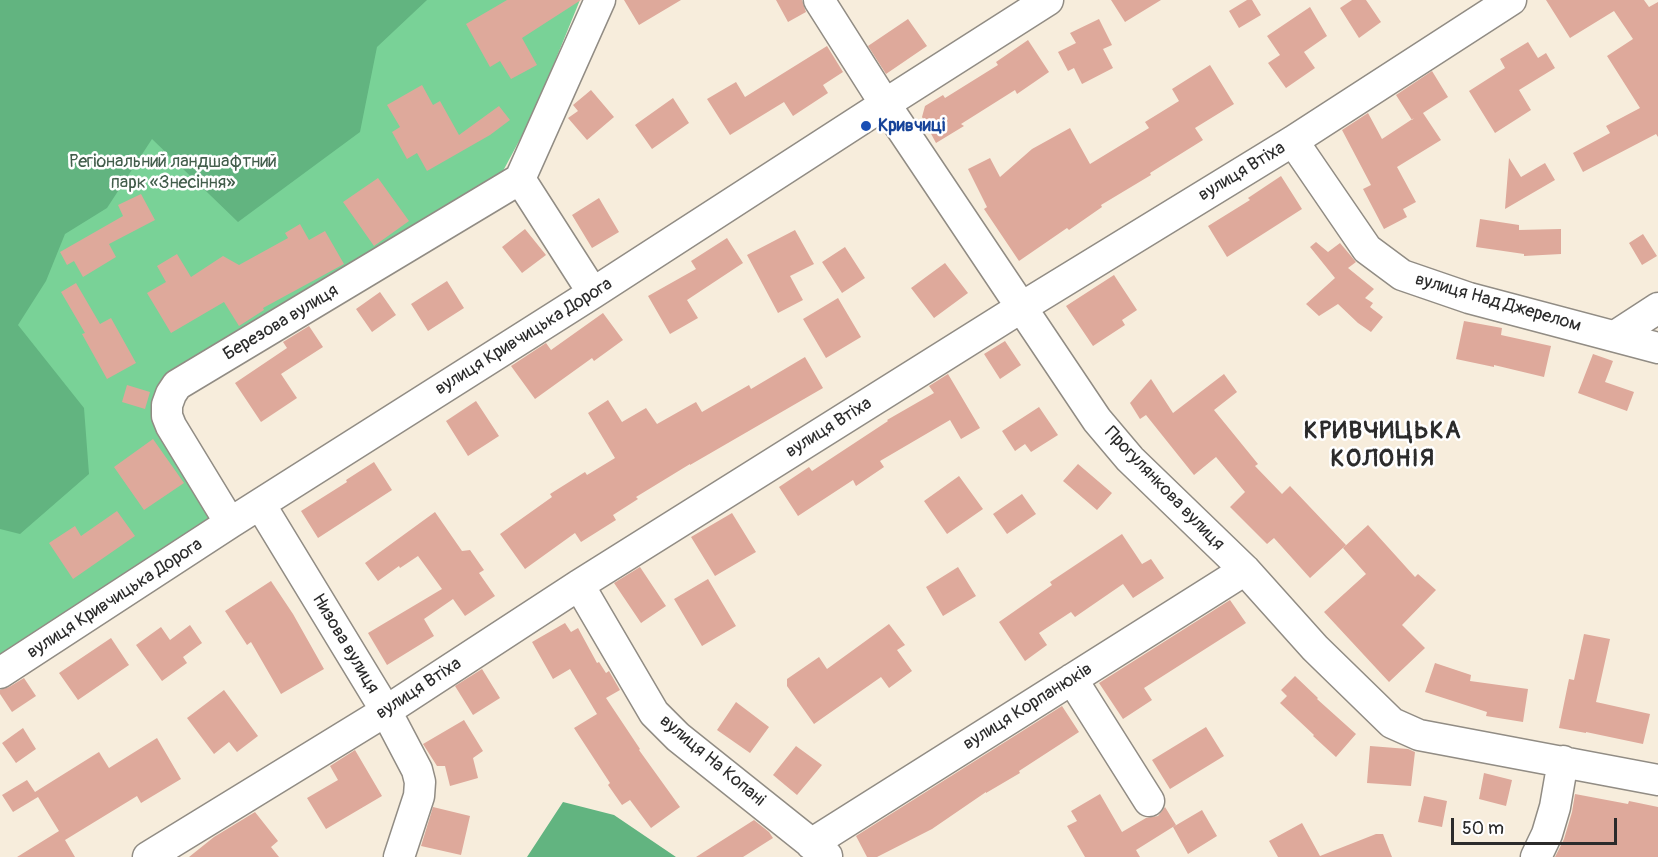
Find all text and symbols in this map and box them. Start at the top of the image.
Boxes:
place label: Кривчиці [878,115,945,137]
marker: Кривчиці [859,119,873,133]
street label: вулиця Втіха [1195,138,1289,206]
park label: Регіональний ландшафтний парк «Знесіння» [69,151,277,194]
street label: вулиця Над Джерелом [1412,269,1584,337]
street label: вулиця Кривчицька Дорога [431,274,617,400]
street label: Березова вулиця [220,280,342,366]
street label: вулиця Втіха [782,393,876,463]
district label: КРИВЧИЦЬКА КОЛОНІЯ [1304,418,1462,474]
street label: Прогулянкова вулиця [1099,423,1229,555]
street label: вулиця Кривчицька Дорога [23,534,207,664]
street label: Низова вулиця [307,590,383,698]
street label: вулиця Втіха [372,653,466,725]
street label: вулиця Корпанюків [959,659,1097,755]
street label: вулиця На Копані [655,711,769,811]
scale bar [1454,806,1620,844]
text: 50 m [1462,817,1504,840]

